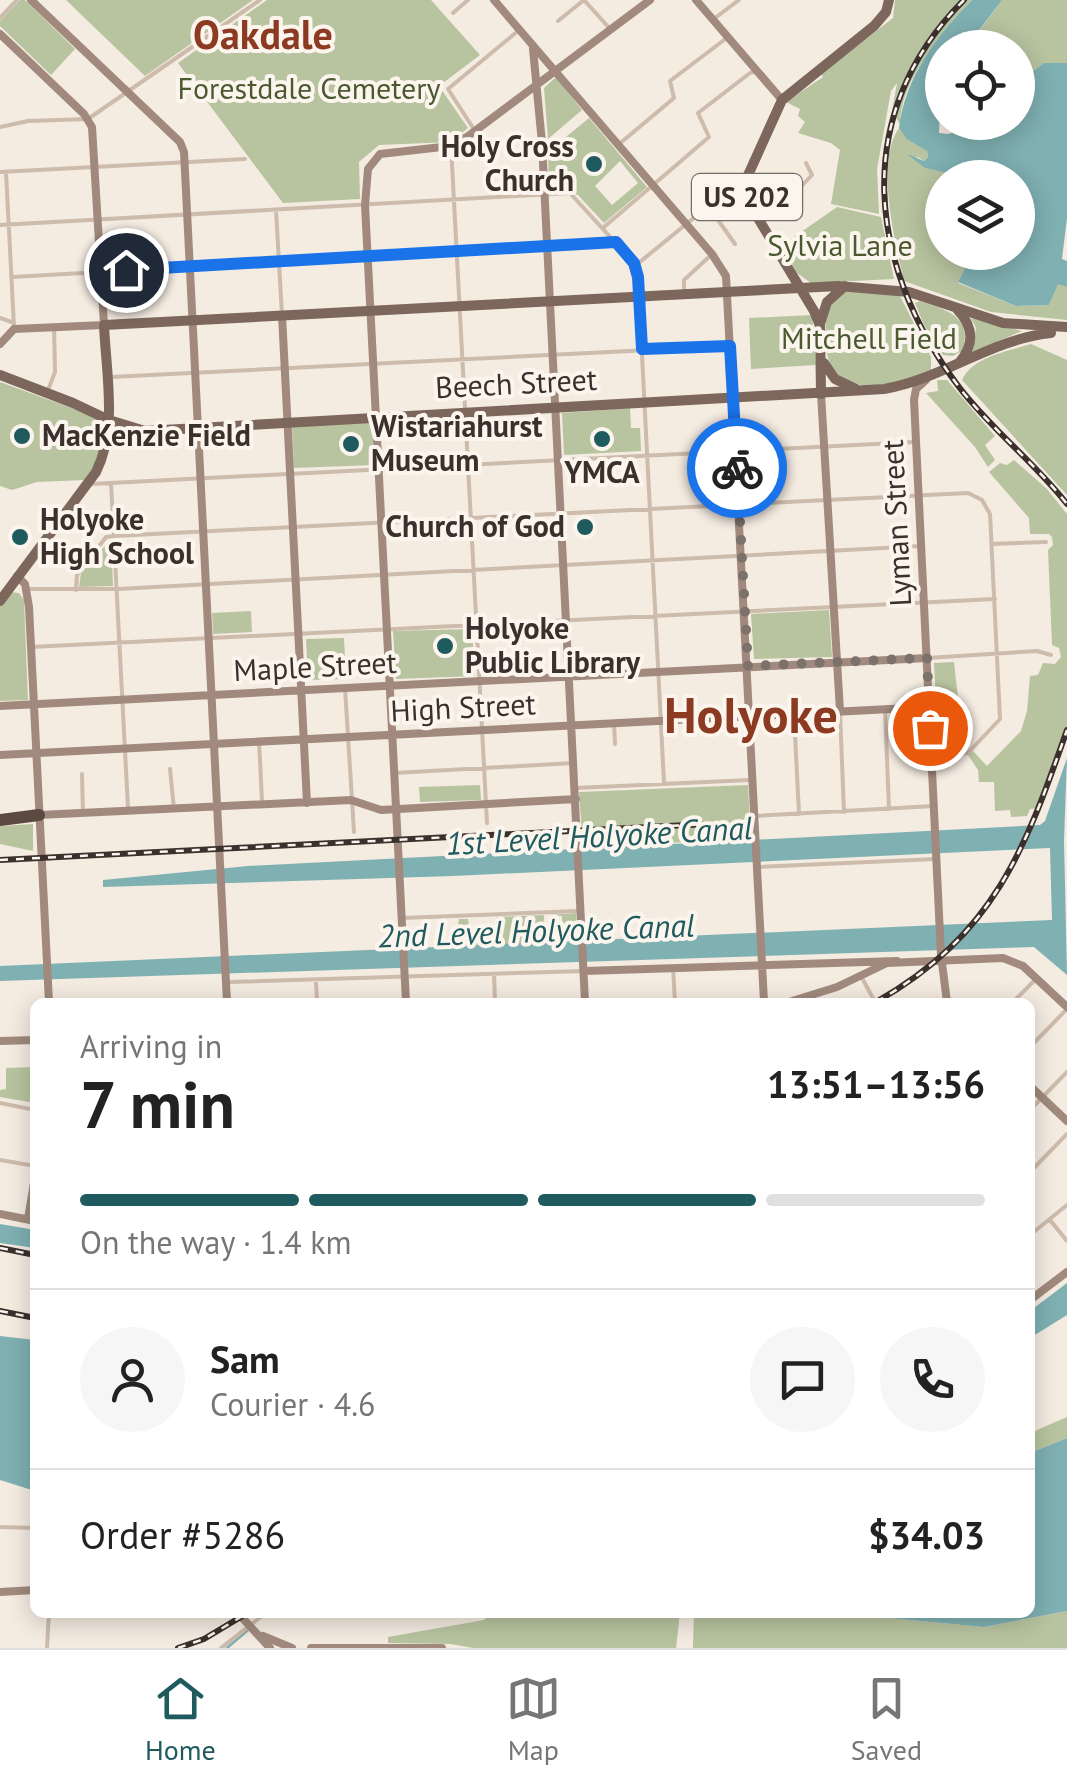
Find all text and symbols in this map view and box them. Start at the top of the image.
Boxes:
district label: Oakdale [193,8,333,60]
map controls [925,30,1035,270]
button: locate [925,30,1035,140]
park label: Forestdale Cemetery [177,68,441,107]
place label: Holy Cross Church [441,126,574,199]
marker: Holy Cross Church [583,153,605,175]
button: layers [925,160,1035,270]
road number: US 202 [692,174,802,220]
park label: Sylvia Lane [767,225,913,264]
pin [84,228,169,313]
icon: home [99,243,154,298]
park label: Mitchell Field [781,318,957,357]
street label: Beech Street [434,359,598,406]
place label: Wistariahurst Museum [371,406,543,479]
place label: MacKenzie Field [42,415,251,454]
courier [687,418,787,518]
marker: MacKenzie Field [11,425,33,447]
marker: YMCA [591,428,613,450]
marker: Wistariahurst Museum [340,433,362,455]
street label: Lyman Street [872,439,919,607]
icon: bike [710,441,765,496]
place label: YMCA [563,452,641,491]
place label: Holyoke High School [40,499,194,572]
place label: Church of God [385,506,565,545]
marker: Church of God [574,516,596,538]
marker: Holyoke High School [9,526,31,548]
place label: Holyoke Public Library [465,608,641,681]
marker: Holyoke Public Library [434,635,456,657]
street label: Maple Street [232,642,398,689]
district label: Holyoke [664,682,838,747]
street label: High Street [389,683,537,730]
pin [888,686,973,771]
icon: bag [903,701,958,756]
water label: 1st Level Holyoke Canal [444,806,754,864]
water label: 2nd Level Holyoke Canal [377,903,696,957]
text: Arriving in [80,1025,222,1067]
text: 13:51–13:56 [767,1059,985,1108]
text: 7 min [80,1062,235,1146]
text: On the way · 1.4 km [80,1221,351,1263]
button: person [80,1327,185,1432]
button: chat [750,1327,855,1432]
button: phone [880,1327,985,1432]
text: Sam [210,1334,280,1383]
text: Courier · 4.6 [210,1383,376,1425]
text: Order #5286 [80,1510,285,1559]
text: $34.03 [868,1510,985,1559]
tab: Home [145,1671,216,1768]
tab: Map [506,1671,561,1768]
tab: Saved [851,1671,922,1768]

